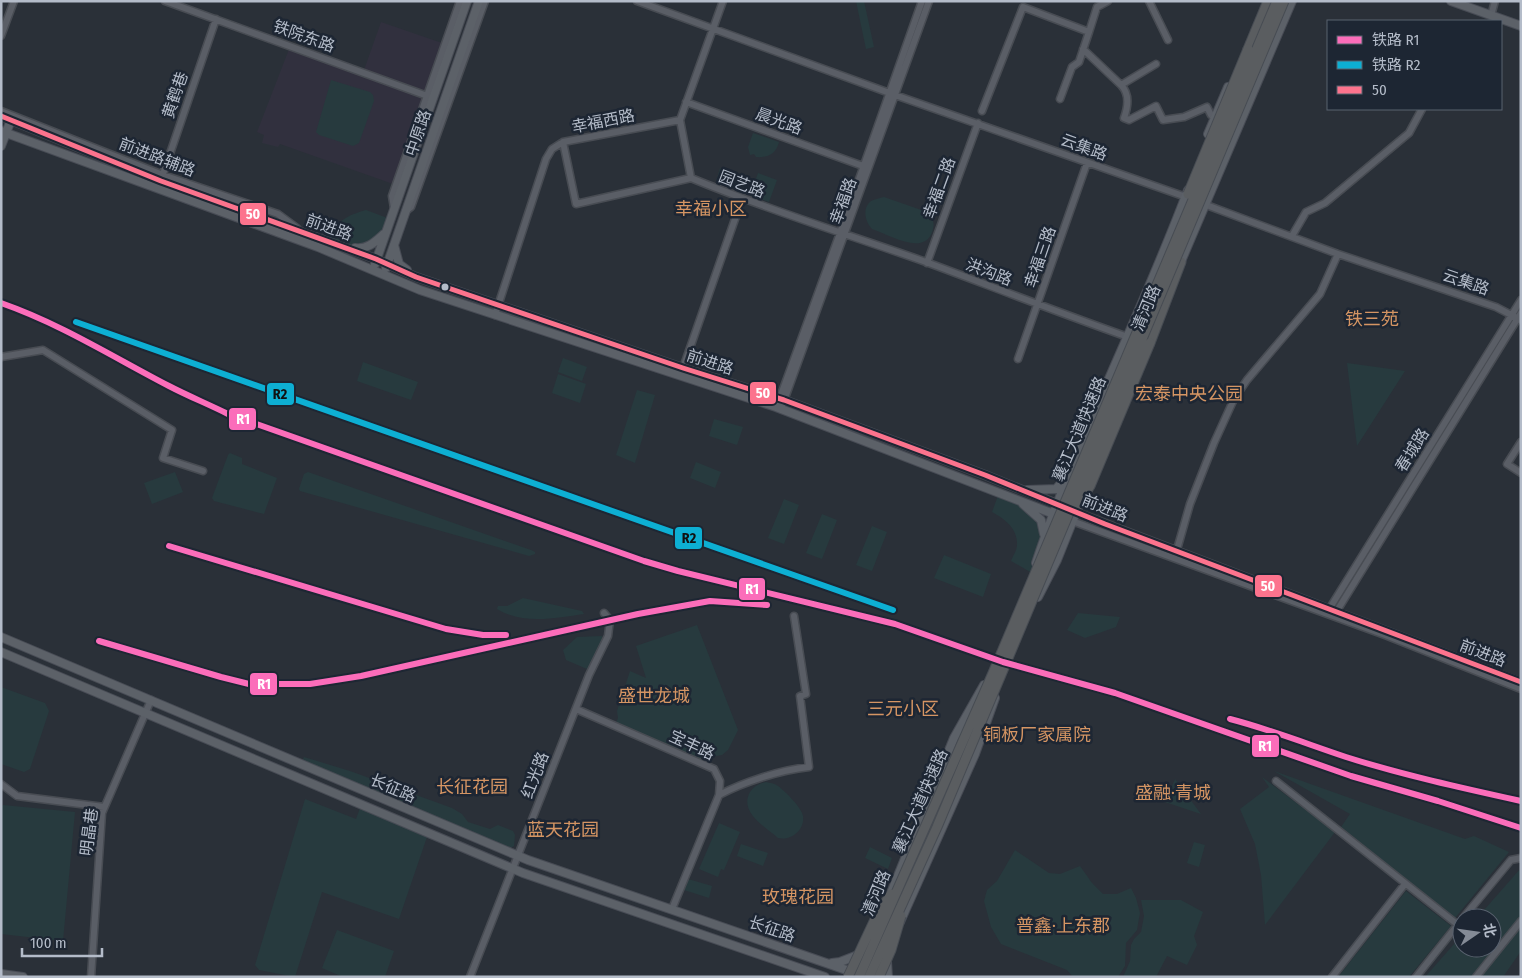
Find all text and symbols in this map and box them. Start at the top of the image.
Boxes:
street label: 铁院东路 [271,16,337,56]
legend [1327,20,1502,110]
text: 铁路 R1 [1372,31,1419,49]
text: 铁路 R2 [1372,56,1421,74]
street label: 黄鹤巷 [158,69,192,121]
text: 50 [1372,81,1387,99]
street label: 晨光路 [753,104,805,138]
street label: 幸福西路 [570,106,636,136]
street label: 中原路 [401,107,435,159]
street label: 云集路 [1058,130,1110,164]
street label: 前进路辅路 [116,134,198,180]
street label: 幸福二路 [919,155,959,221]
street label: 园艺路 [716,167,768,201]
street label: 幸福路 [826,175,860,227]
district label: 幸福小区 [675,198,747,220]
line badge: 50 [239,202,267,226]
text: 50 [246,206,261,223]
street label: 前进路 [303,210,355,244]
street label: 幸福三路 [1021,224,1059,290]
street label: 洪沟路 [963,255,1015,289]
street label: 云集路 [1440,265,1492,299]
unlabelled marker [440,282,450,292]
street label: 清河路 [1128,282,1164,334]
district label: 铁三苑 [1345,308,1399,330]
street label: 前进路 [684,346,736,378]
street label: 襄江大道快速路 [1048,374,1110,484]
line badge: 50 [749,381,777,405]
line badge: R2 [266,382,295,406]
district label: 宏泰中央公园 [1135,383,1243,405]
text: 50 [756,385,771,402]
text: R2 [273,386,288,403]
line badge: R1 [228,407,257,431]
text: R1 [236,411,250,428]
street label: 春城路 [1391,425,1433,475]
street label: 前进路 [1079,490,1131,526]
line badge: R2 [674,526,703,550]
text: R2 [682,530,697,547]
line badge: 50 [1254,574,1283,598]
line badge: R1 [738,577,766,601]
text: 50 [1261,578,1276,595]
text: R1 [745,581,759,598]
street label: 前进路 [1457,636,1509,670]
line badge: R1 [249,672,278,696]
text: R1 [257,676,271,693]
district label: 盛世龙城 [618,685,690,707]
district label: 三元小区 [867,698,939,720]
district label: 铜板厂家属院 [983,724,1091,746]
street label: 宝丰路 [666,726,718,764]
line badge: R1 [1251,734,1280,758]
text: R1 [1258,738,1272,755]
street label: 襄江大道快速路 [889,746,951,856]
street label: 红光路 [518,749,552,801]
street label: 长征路 [367,770,419,806]
district label: 长征花园 [436,776,508,798]
district label: 盛融·青城 [1135,782,1211,804]
street label: 明晶巷 [77,807,101,857]
district label: 蓝天花园 [527,819,599,841]
street label: 清河路 [858,867,894,919]
district label: 玫瑰花园 [762,886,834,908]
north arrow [1452,908,1502,958]
street label: 长征路 [746,912,798,946]
district label: 普鑫·上东郡 [1016,915,1110,937]
text: 北 [1479,921,1499,939]
scale bar [22,926,102,958]
text: 100 m [30,934,67,952]

